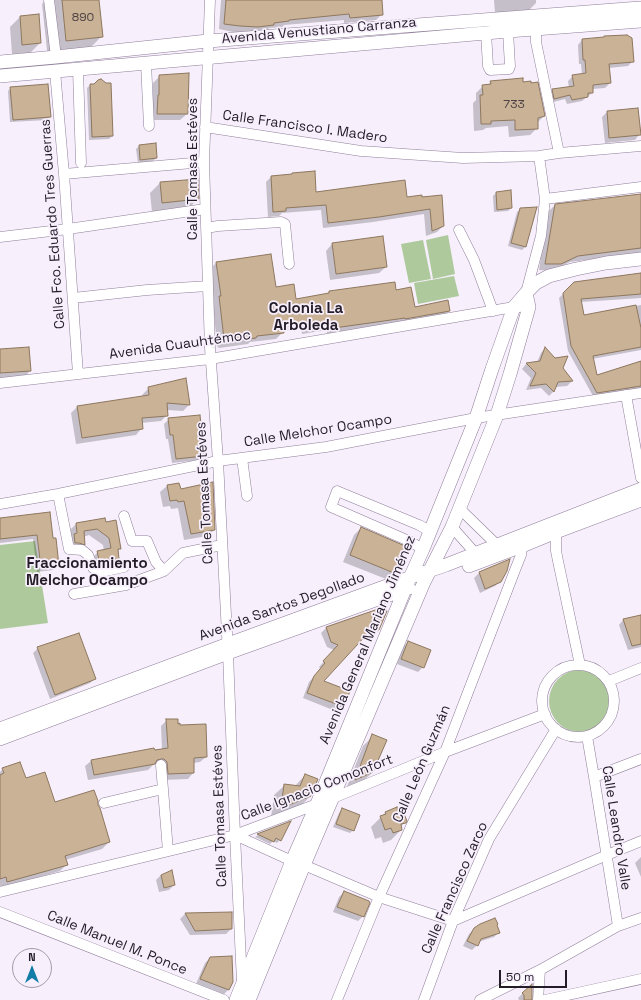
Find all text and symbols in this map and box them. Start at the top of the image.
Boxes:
house number: 890 [72,11,94,25]
street label: Avenida Venustiano Carranza [221,14,417,48]
street label: Calle Tomasa Estéves [185,98,201,240]
house number: 733 [503,98,525,112]
street label: Calle Francisco I. Madero [221,107,389,147]
street label: Calle Fco. Eduardo Tres Guerras [37,118,69,330]
district label: Colonia La Arboleda [269,300,343,335]
street label: Avenida Cuauhtémoc [108,327,252,363]
street label: Calle Melchor Ocampo [243,411,393,451]
street label: Calle Tomasa Estéves [193,421,217,565]
street label: Avenida General Mariano Jiménez [316,533,420,747]
district label: Fraccionamiento Melchor Ocampo [26,555,148,590]
street label: Avenida Santos Degollado [197,569,367,645]
street label: Calle León Guzmán [390,703,454,825]
street label: Calle Tomasa Estéves [209,745,231,887]
street label: Calle Ignacio Comonfort [239,751,395,825]
street label: Calle Leandro Valle [598,764,634,892]
street label: Calle Francisco Zarco [418,819,492,957]
street label: Calle Manuel M. Ponce [44,907,190,979]
north arrow [12,948,52,988]
text: N [28,950,36,964]
scale bar [501,962,569,988]
text: 50 m [506,969,534,985]

